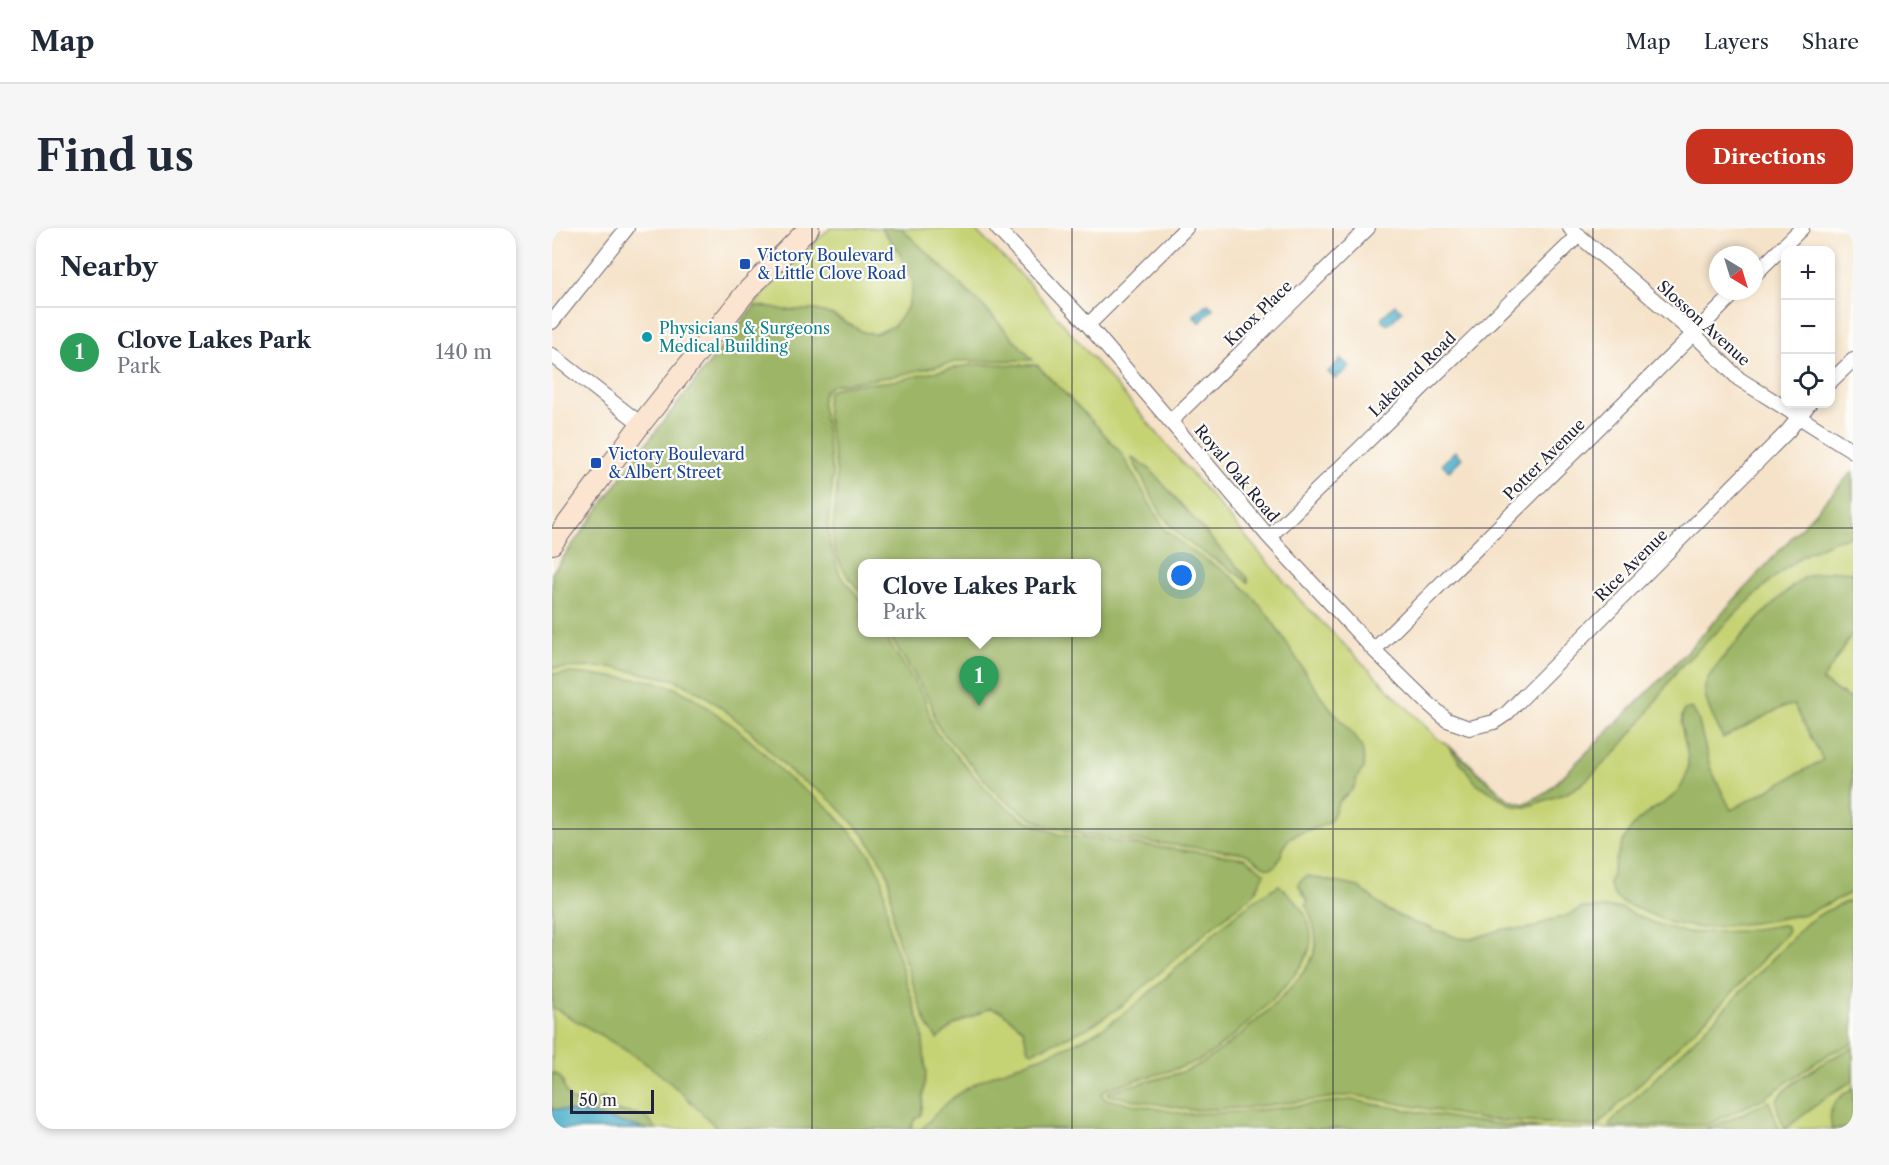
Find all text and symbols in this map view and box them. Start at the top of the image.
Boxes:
text: Map [30,24,94,58]
text: Map [1626,29,1671,54]
text: Layers [1704,29,1769,54]
text: Share [1802,29,1859,54]
button: Directions [1686,129,1853,184]
text: Find us [36,130,194,182]
place label: Victory Boulevard & Little Clove Road [756,245,906,283]
north arrow [1709,246,1763,300]
map controls [1781,246,1835,408]
button: + [1781,246,1835,300]
text: Nearby [60,251,158,283]
marker: Victory Boulevard & Little Clove Road [738,257,752,271]
street label: Knox Place [1220,276,1296,350]
street label: Slosson Avenue [1653,276,1755,370]
button: − [1781,300,1835,354]
place label: Physicians & Surgeons Medical Building [659,318,830,356]
text: Clove Lakes Park [117,327,311,354]
street label: Lakeland Road [1364,327,1460,421]
marker: Physicians & Surgeons Medical Building [640,330,654,344]
text: 1 [75,340,84,364]
text: 140 m [435,340,492,364]
text: Park [117,354,160,378]
button: locate [1781,354,1835,408]
street label: Potter Avenue [1499,414,1589,504]
street label: Royal Oak Road [1190,420,1284,526]
place label: Victory Boulevard & Albert Street [607,444,745,482]
marker: Victory Boulevard & Albert Street [589,456,603,470]
street label: Rice Avenue [1591,525,1671,605]
popup [858,559,1101,637]
your location [1167,561,1196,590]
text: Clove Lakes Park [883,573,1076,600]
text: Park [883,600,926,624]
pin: 1 [960,656,998,706]
scale bar [570,1087,654,1114]
text: 50 m [579,1090,617,1110]

